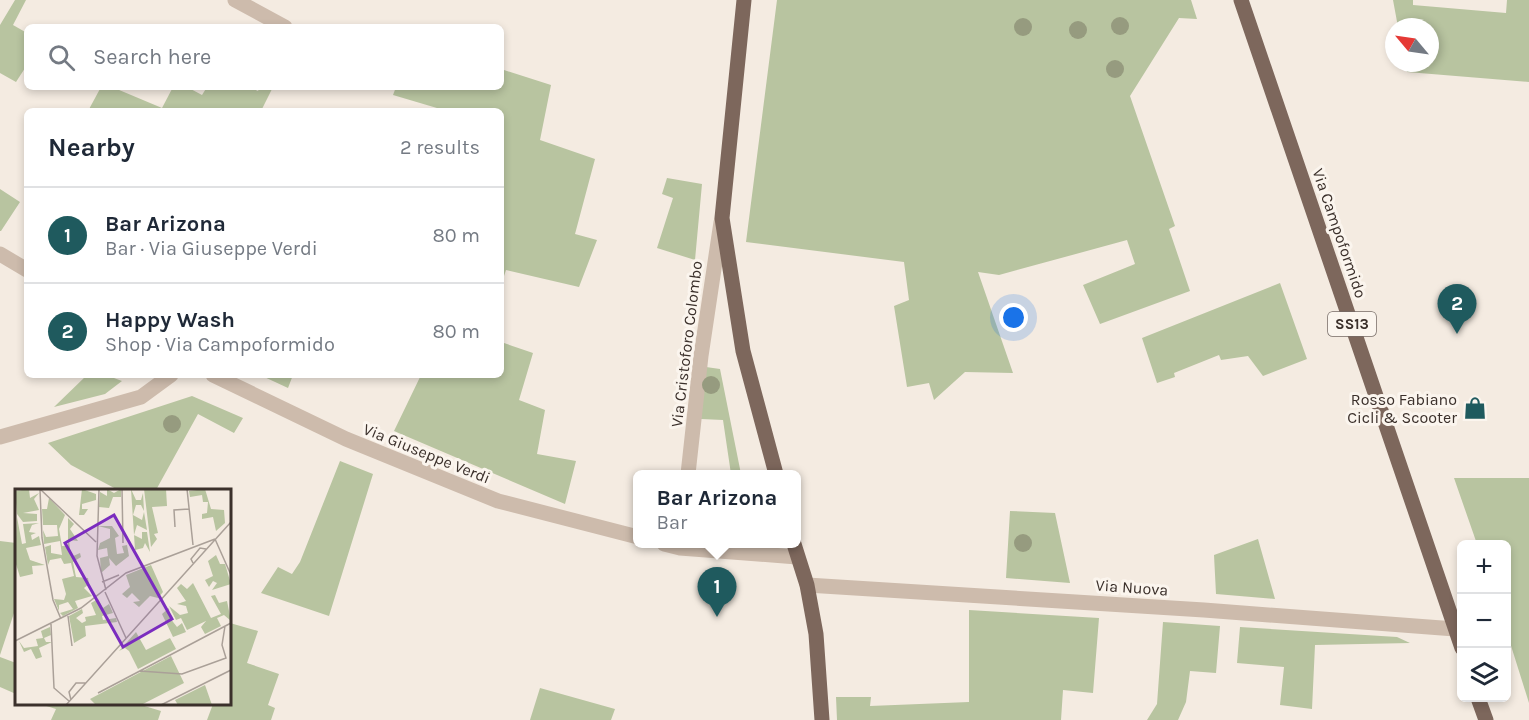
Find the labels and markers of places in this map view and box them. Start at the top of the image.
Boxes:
pin: 2 [1438,284,1476,334]
place label: Rosso Fabiano Cicli & Scooter [1347,390,1457,427]
shop icon: Rosso Fabiano Cicli & Scooter [1462,395,1488,421]
pin: 1 [698,568,736,617]

